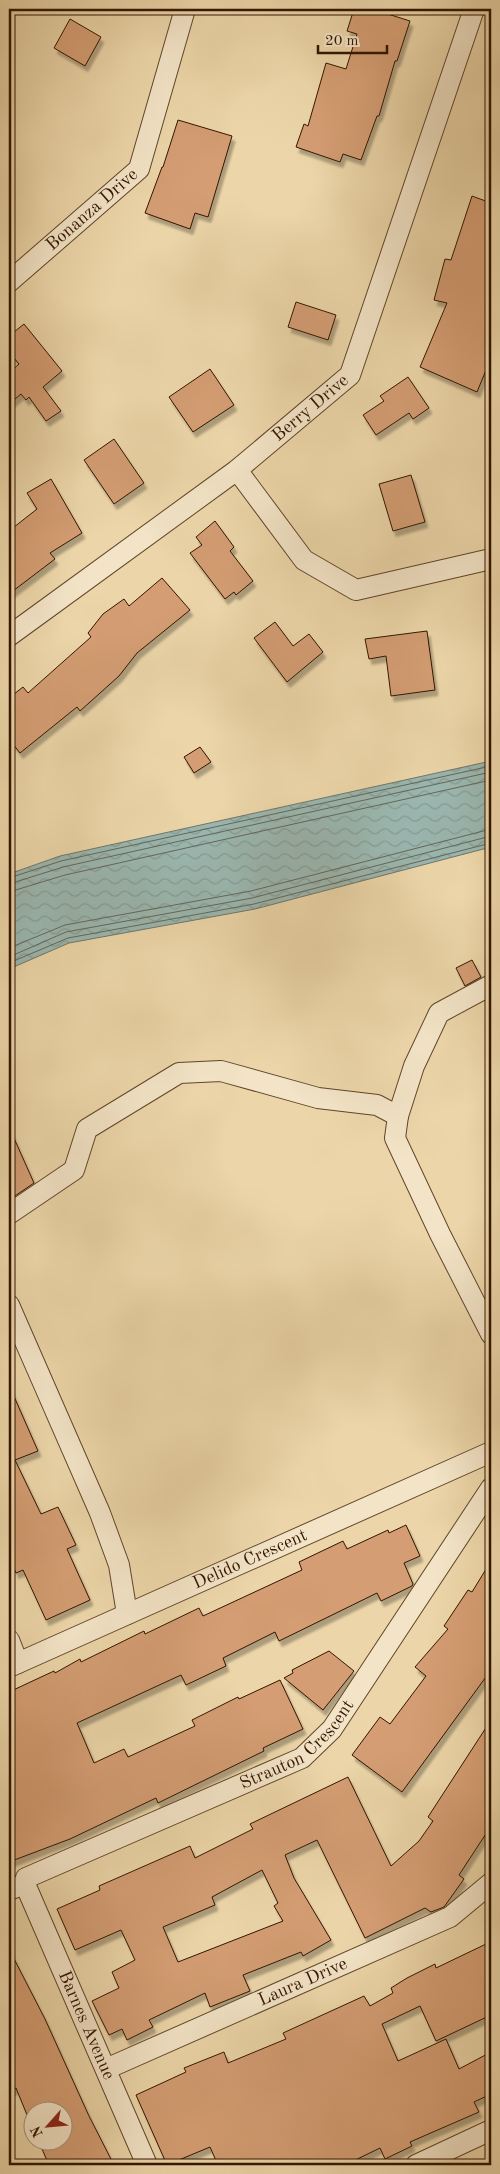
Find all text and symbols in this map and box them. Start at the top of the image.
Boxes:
scale bar [318,22,386,54]
text: 20 m [325,34,359,49]
street label: Bonanza Drive [43,165,141,254]
street label: Berry Drive [269,371,352,445]
street label: Delido Crescent [190,1526,310,1593]
street label: Strauton Crescent [237,1697,358,1793]
street label: Laura Drive [255,1955,350,2010]
street label: Barnes Avenue [55,1968,118,2082]
north arrow [22,2102,72,2152]
text: N [29,2123,46,2139]

